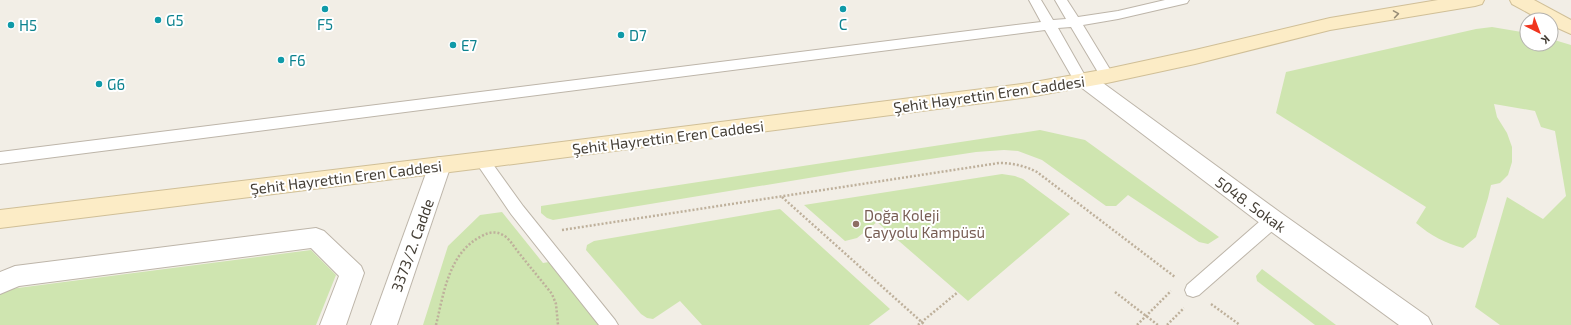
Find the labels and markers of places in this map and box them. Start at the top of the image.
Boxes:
marker: F5 [320,4,330,14]
marker: C [838,4,848,14]
place label: G5 [166,11,183,29]
marker: G5 [153,15,163,25]
place label: F5 [317,15,333,33]
place label: C [839,15,848,33]
place label: H5 [19,16,37,34]
marker: H5 [6,20,16,30]
place label: D7 [629,26,647,44]
marker: D7 [616,30,626,40]
place label: E7 [461,36,477,54]
marker: E7 [448,40,458,50]
place label: F6 [289,51,306,69]
marker: F6 [276,55,286,65]
place label: G6 [107,75,125,93]
marker: G6 [94,79,104,89]
place label: Doğa Koleji Çayyolu Kampüsü [864,206,985,242]
marker: Doğa Koleji Çayyolu Kampüsü [851,219,861,229]

